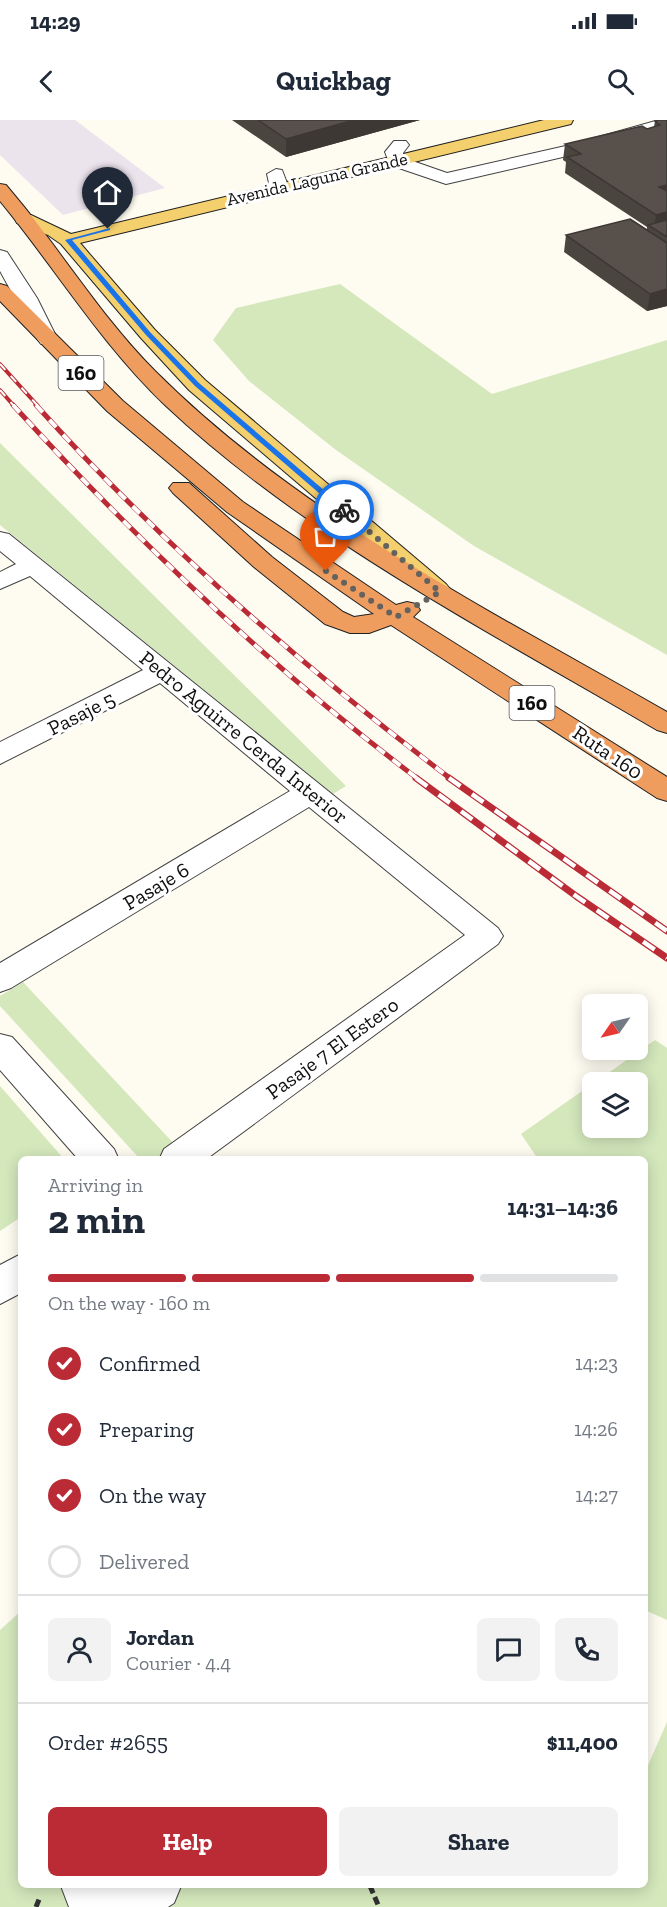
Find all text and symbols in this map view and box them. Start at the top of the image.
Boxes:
text: 14:29 [30,8,80,35]
icon: back [30,65,63,98]
text: Quickbag [276,65,391,97]
icon: search [604,65,637,98]
street label: Avenida Laguna Grande [224,147,410,211]
pin [82,167,133,229]
icon: home [91,176,124,209]
road number: 160 [58,356,104,390]
courier [314,480,374,540]
icon: bike [328,494,361,527]
pin [300,509,351,571]
icon: bag [309,518,342,551]
street label: Pedro Aguirre Cerda Interior [135,645,353,829]
street label: Pasaje 5 [43,685,119,741]
road number: 160 [510,686,554,720]
street label: Ruta 160 [568,720,648,784]
street label: Pasaje 6 [118,857,194,916]
street label: Pasaje 7 El Estero [261,992,404,1105]
north arrow [582,994,648,1060]
map controls [582,994,648,1138]
button: layers [582,1072,648,1138]
text: Arriving in [48,1173,143,1197]
text: 14:31–14:36 [507,1194,618,1221]
text: 2 min [48,1196,145,1243]
text: On the way · 160 m [48,1291,210,1315]
icon: check [48,1347,81,1380]
text: Confirmed [99,1350,200,1377]
text: 14:23 [575,1351,618,1375]
icon: check [48,1413,81,1446]
text: Preparing [99,1416,194,1443]
text: 14:26 [574,1417,618,1441]
icon: check [48,1479,81,1512]
text: On the way [99,1482,206,1509]
text: 14:27 [575,1483,618,1507]
text: Delivered [99,1548,189,1575]
button: person [48,1618,111,1681]
button: chat [477,1618,540,1681]
button: phone [555,1618,618,1681]
text: Jordan [126,1624,194,1651]
text: Courier · 4.4 [126,1651,231,1675]
text: Order #2655 [48,1729,168,1756]
text: $11,400 [547,1729,618,1756]
button: Help [48,1807,327,1876]
button: Share [339,1807,618,1876]

